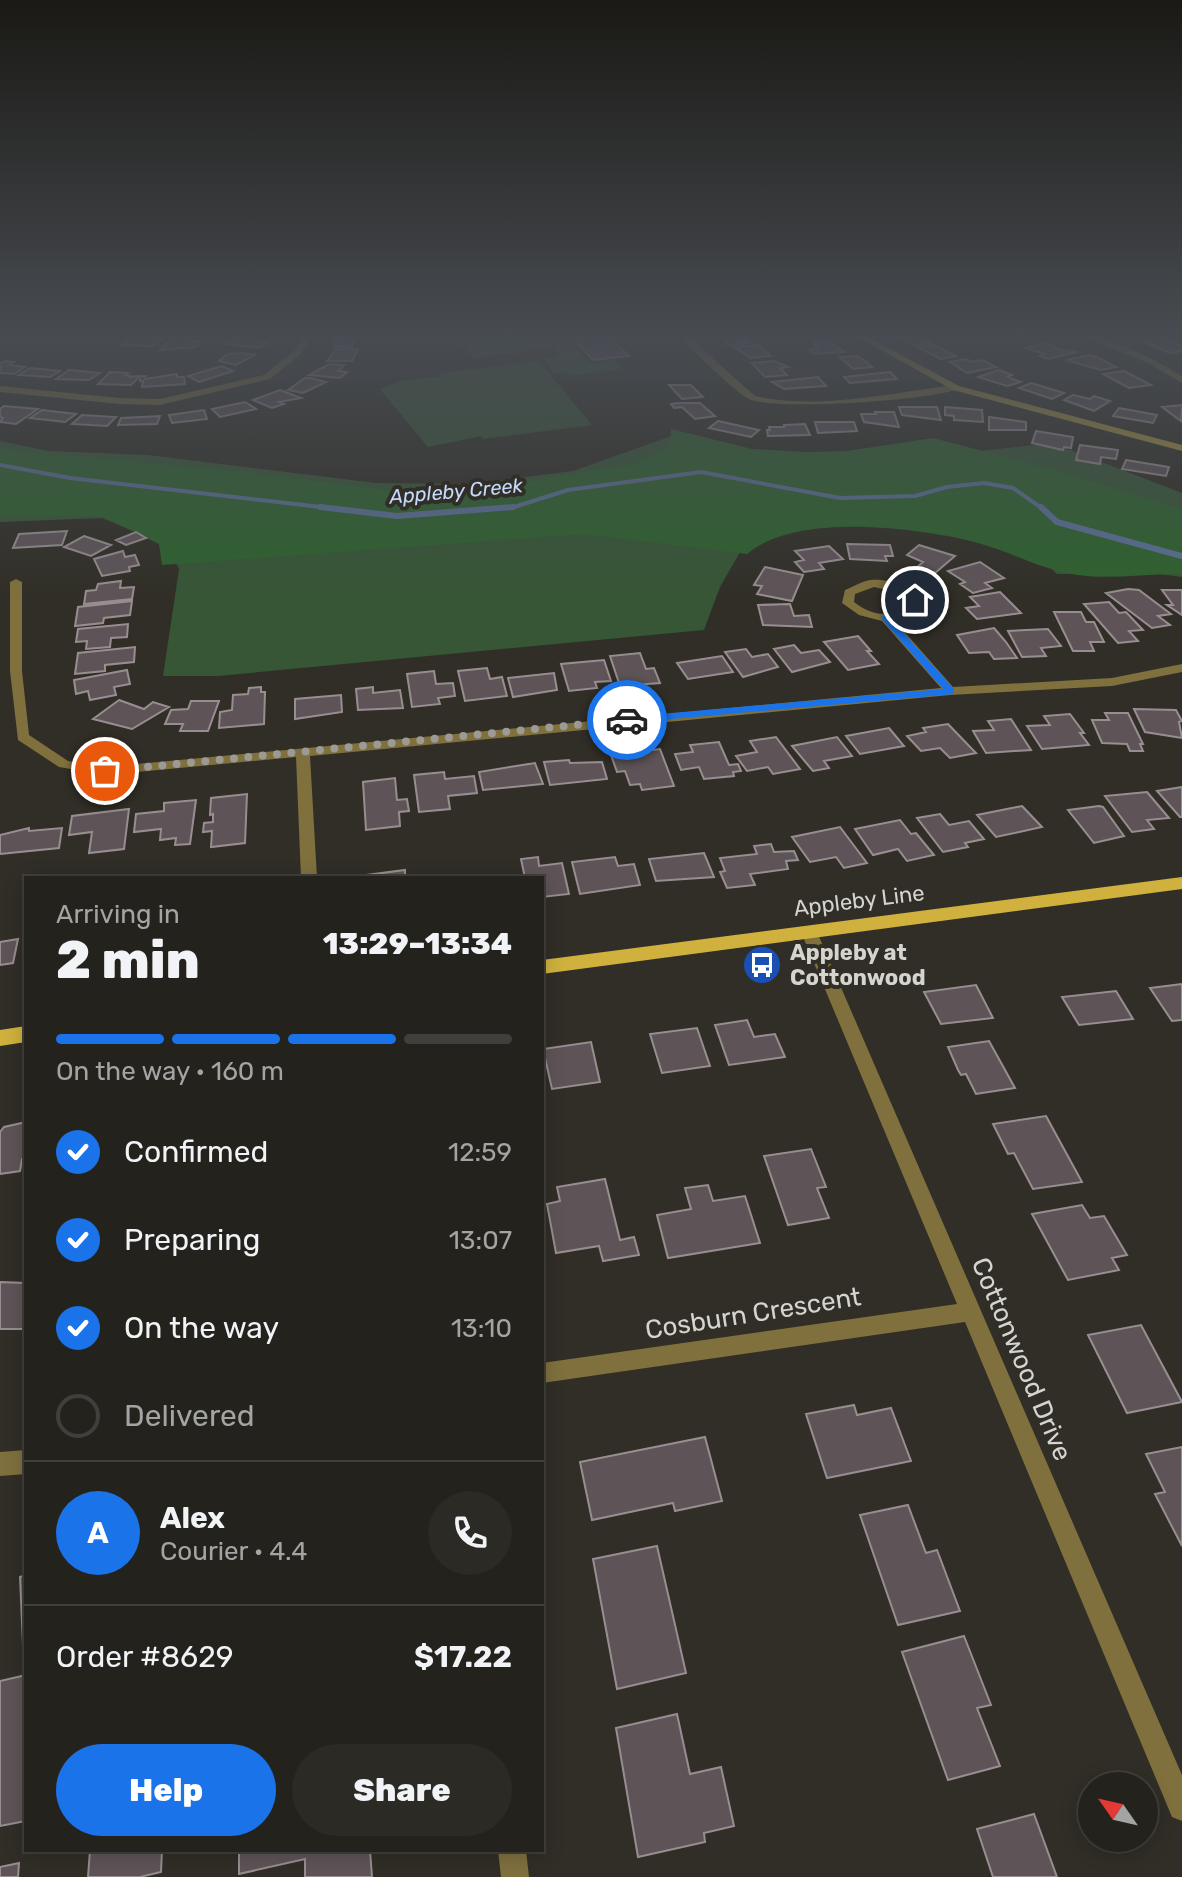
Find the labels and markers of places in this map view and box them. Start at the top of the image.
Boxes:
pin [881,566,949,634]
pin [71,737,139,805]
place label: Appleby at Cottonwood [790,939,926,991]
bus stop icon: Appleby at Cottonwood [741,944,783,986]

